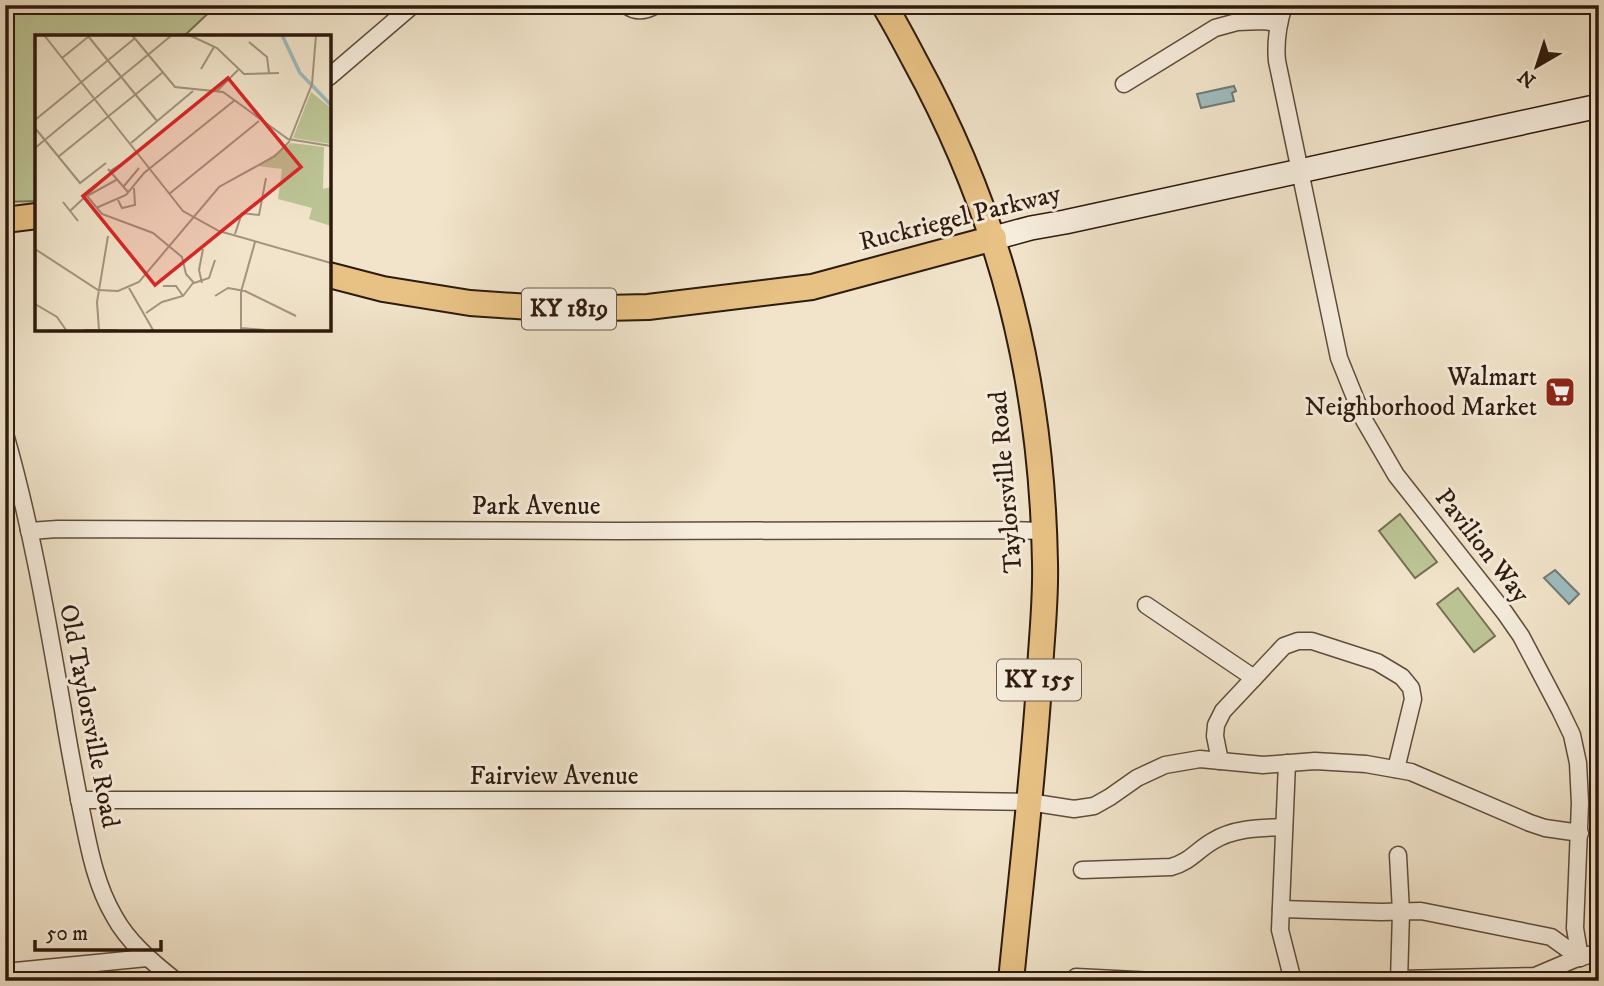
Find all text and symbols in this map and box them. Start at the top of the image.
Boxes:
north arrow [1502,32,1572,102]
inset map [35,35,331,331]
text: N [1514,64,1541,92]
street label: Ruckriegel Parkway [856,177,1065,259]
road number: KY 1819 [522,288,616,330]
place label: Walmart Neighborhood Market [1305,361,1537,424]
supermarket icon: Walmart Neighborhood Market [1543,375,1577,409]
street label: Taylorsville Road [982,390,1030,574]
street label: Pavilion Way [1427,482,1537,610]
street label: Park Avenue [471,490,601,523]
street label: Old Taylorsville Road [51,601,127,831]
road number: KY 155 [997,660,1081,700]
street label: Fairview Avenue [470,760,638,793]
scale bar [35,909,161,953]
text: 50 m [46,921,88,947]

